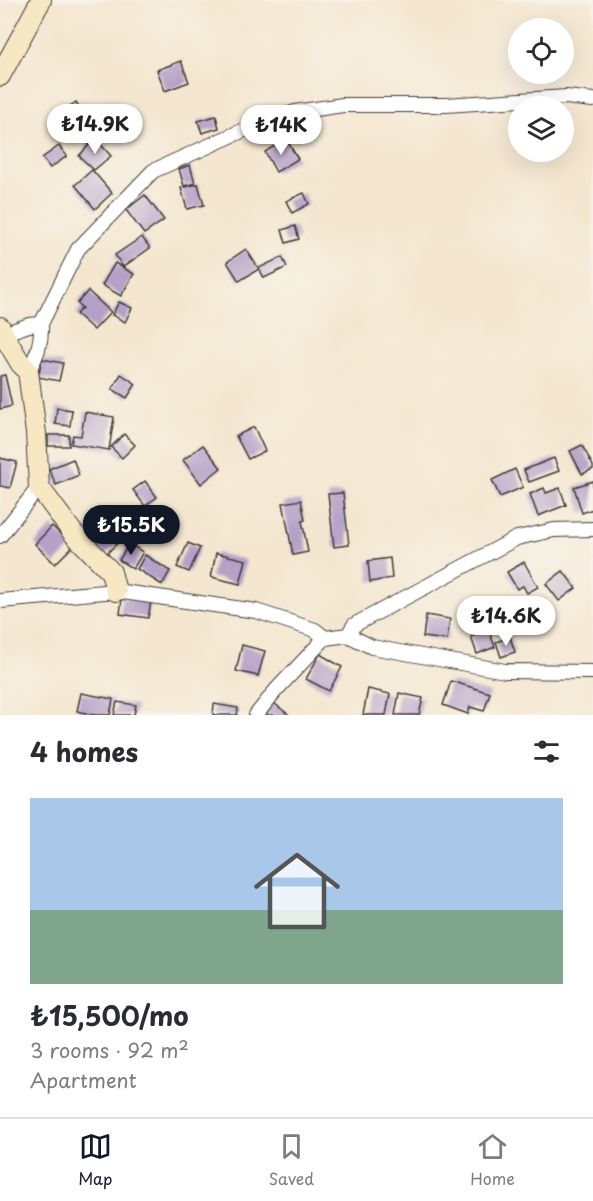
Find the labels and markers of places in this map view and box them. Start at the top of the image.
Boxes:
pin: ₺14.9K [46,104,144,155]
pin: ₺14K [245,105,317,156]
pin: ₺15.5K [82,505,180,556]
pin: ₺14.6K [457,596,555,647]

